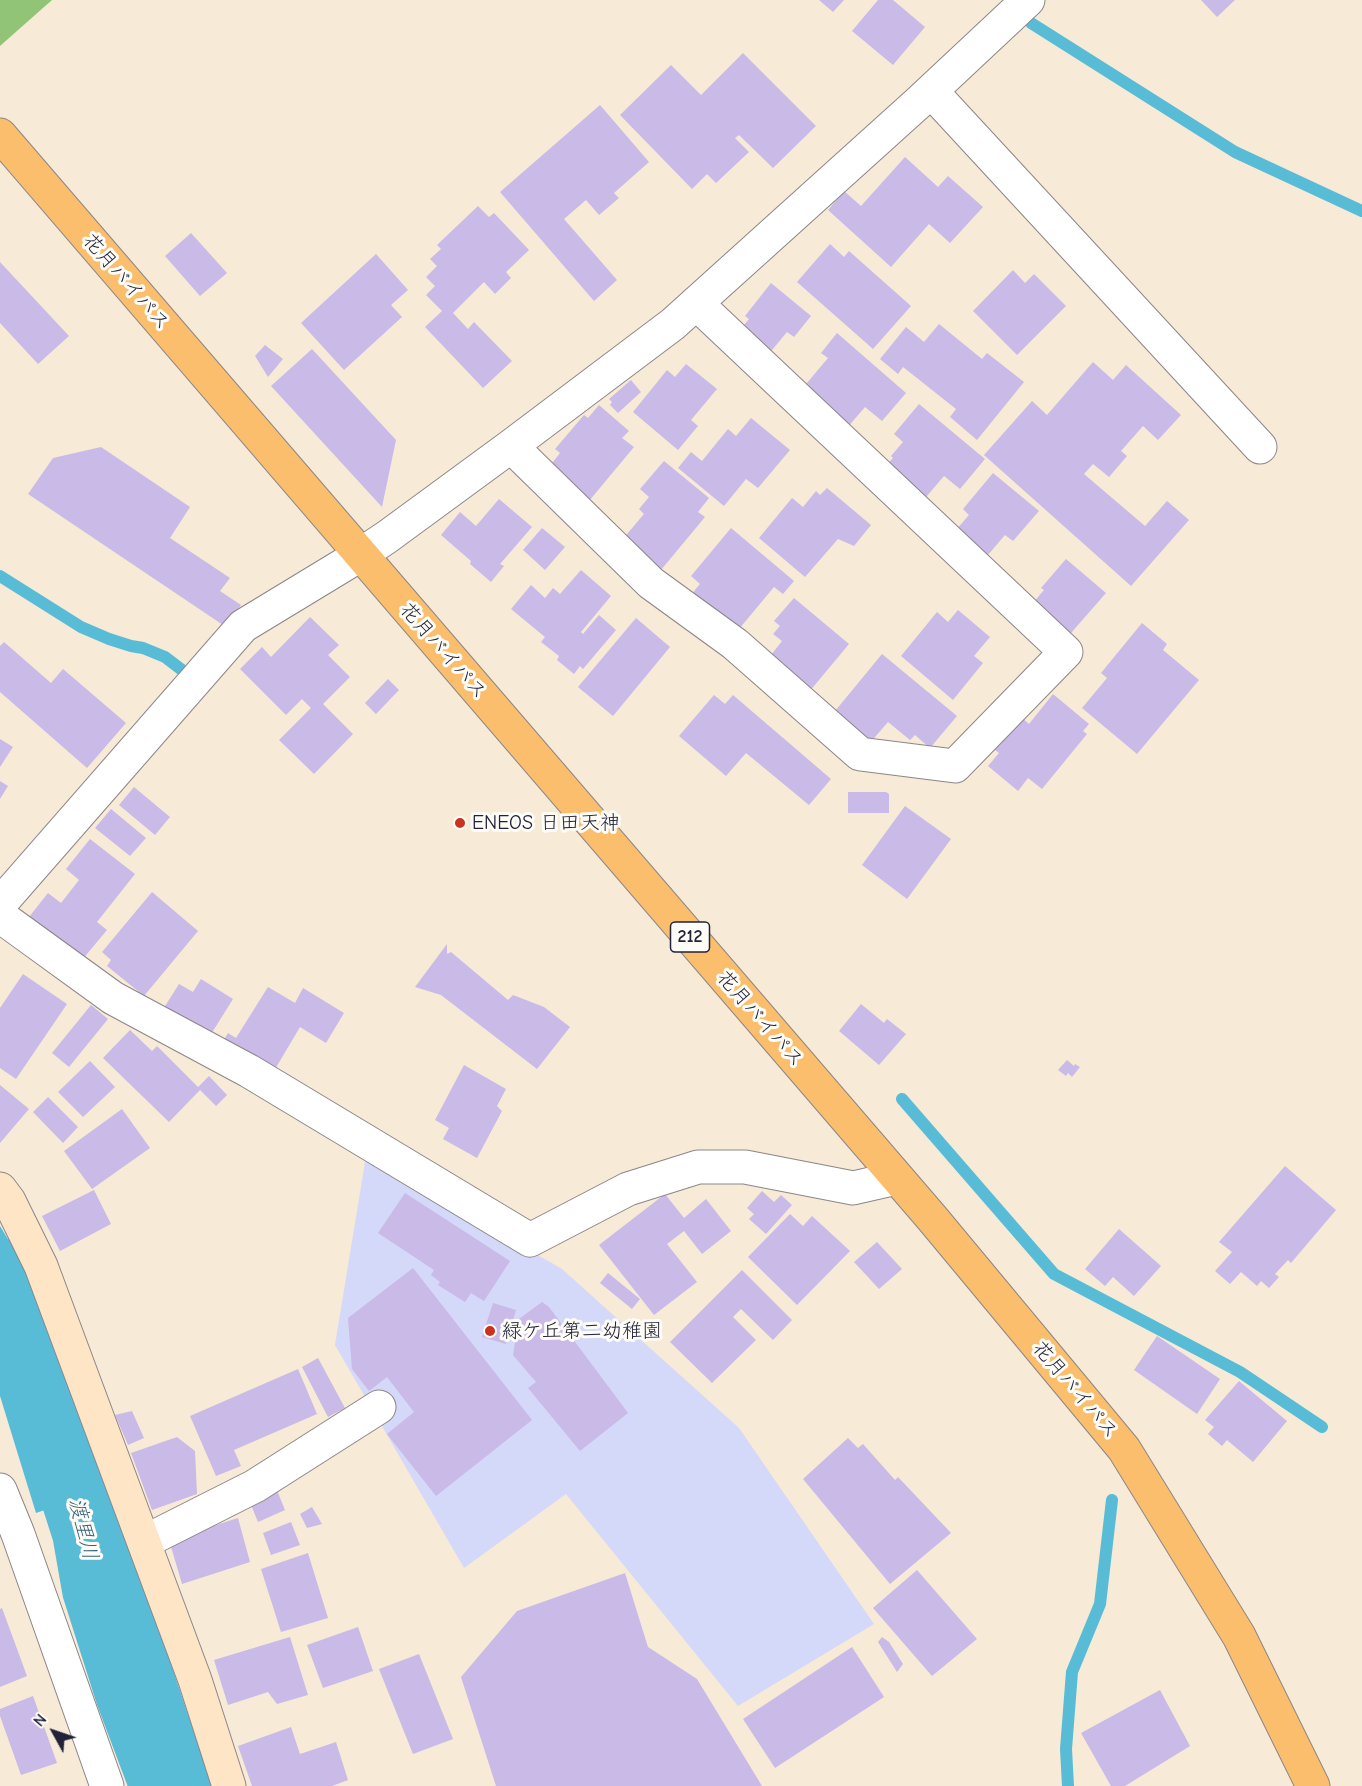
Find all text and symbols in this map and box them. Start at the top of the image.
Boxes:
street label: 花月バイパス [78,229,174,335]
street label: 花月バイパス [395,598,491,704]
place label: ENEOS 日田天神 [472,811,620,835]
marker: ENEOS 日田天神 [453,816,467,830]
road number: 212 [670,922,710,952]
street label: 花月バイパス [712,966,808,1072]
place label: 緑ケ丘第二幼稚園 [502,1319,662,1343]
marker: 緑ケ丘第二幼稚園 [483,1324,497,1338]
street label: 花月バイパス [1027,1336,1123,1444]
water label: 渡里川 [63,1495,103,1563]
north arrow [24,1702,84,1762]
text: N [30,1711,50,1730]

